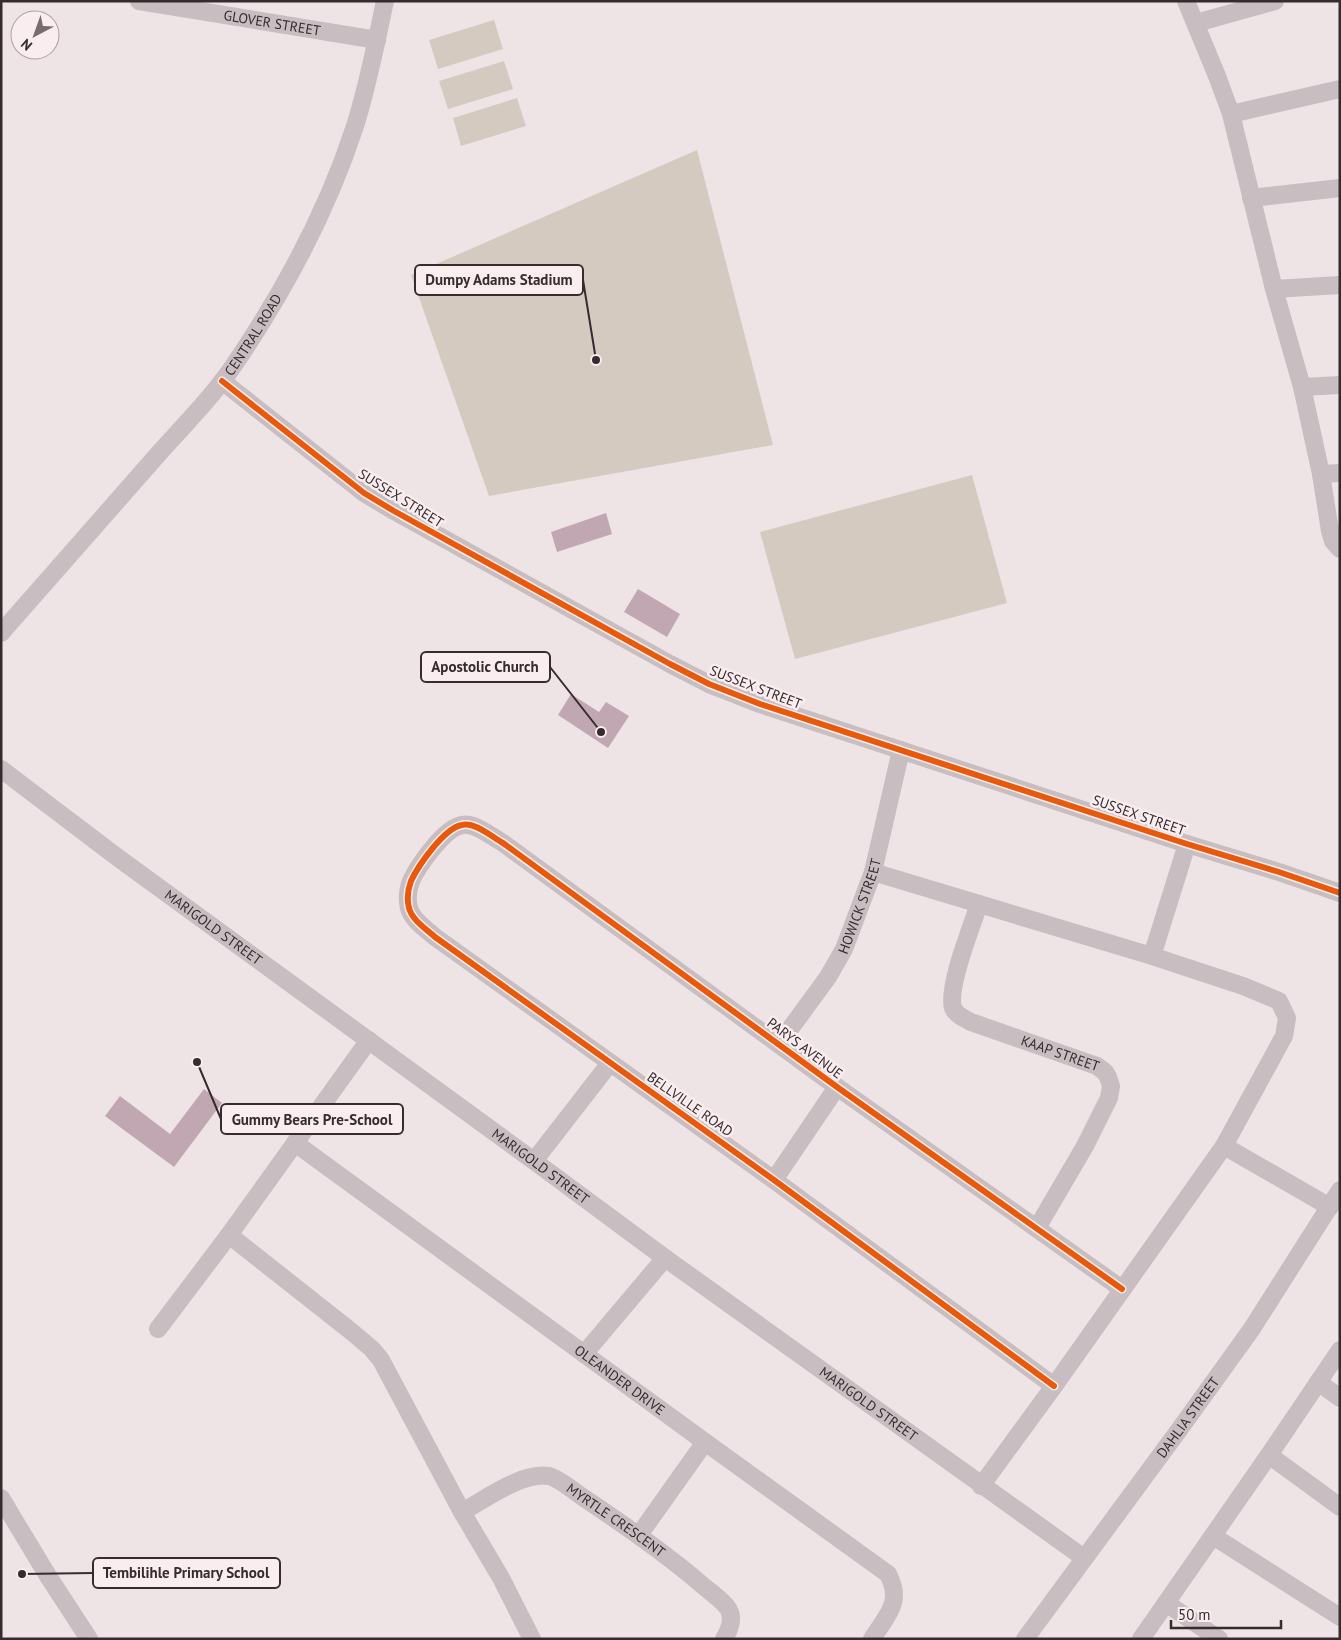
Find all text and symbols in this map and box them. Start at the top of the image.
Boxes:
street label: GLOVER STREET [222,6,322,40]
north arrow [10,10,60,60]
text: N [17,35,36,55]
callout: Dumpy Adams Stadium [415,265,583,295]
text: Dumpy Adams Stadium [425,270,573,289]
street label: CENTRAL ROAD [220,291,286,379]
street label: SUSSEX STREET [355,465,447,532]
callout: Apostolic Church [421,652,550,682]
text: Apostolic Church [431,657,539,676]
street label: SUSSEX STREET [707,661,805,713]
street label: SUSSEX STREET [1090,791,1188,839]
street label: HOWICK STREET [834,856,885,956]
street label: MARIGOLD STREET [161,886,266,969]
street label: PARYS AVENUE [764,1014,846,1082]
street label: KAAP STREET [1019,1031,1102,1075]
street label: BELLVILLE ROAD [644,1068,736,1140]
callout: Gummy Bears Pre-School [221,1104,403,1134]
text: Gummy Bears Pre-School [232,1110,393,1129]
street label: MARIGOLD STREET [488,1124,593,1208]
street label: OLEANDER DRIVE [571,1341,669,1419]
street label: MARIGOLD STREET [816,1363,921,1445]
street label: DAHLIA STREET [1153,1373,1223,1461]
street label: MYRTLE CRESCENT [563,1479,669,1561]
callout: Tembilihle Primary School [93,1558,280,1588]
text: Tembilihle Primary School [103,1563,270,1582]
scale bar [1171,1598,1281,1630]
text: 50 m [1178,1605,1211,1624]

